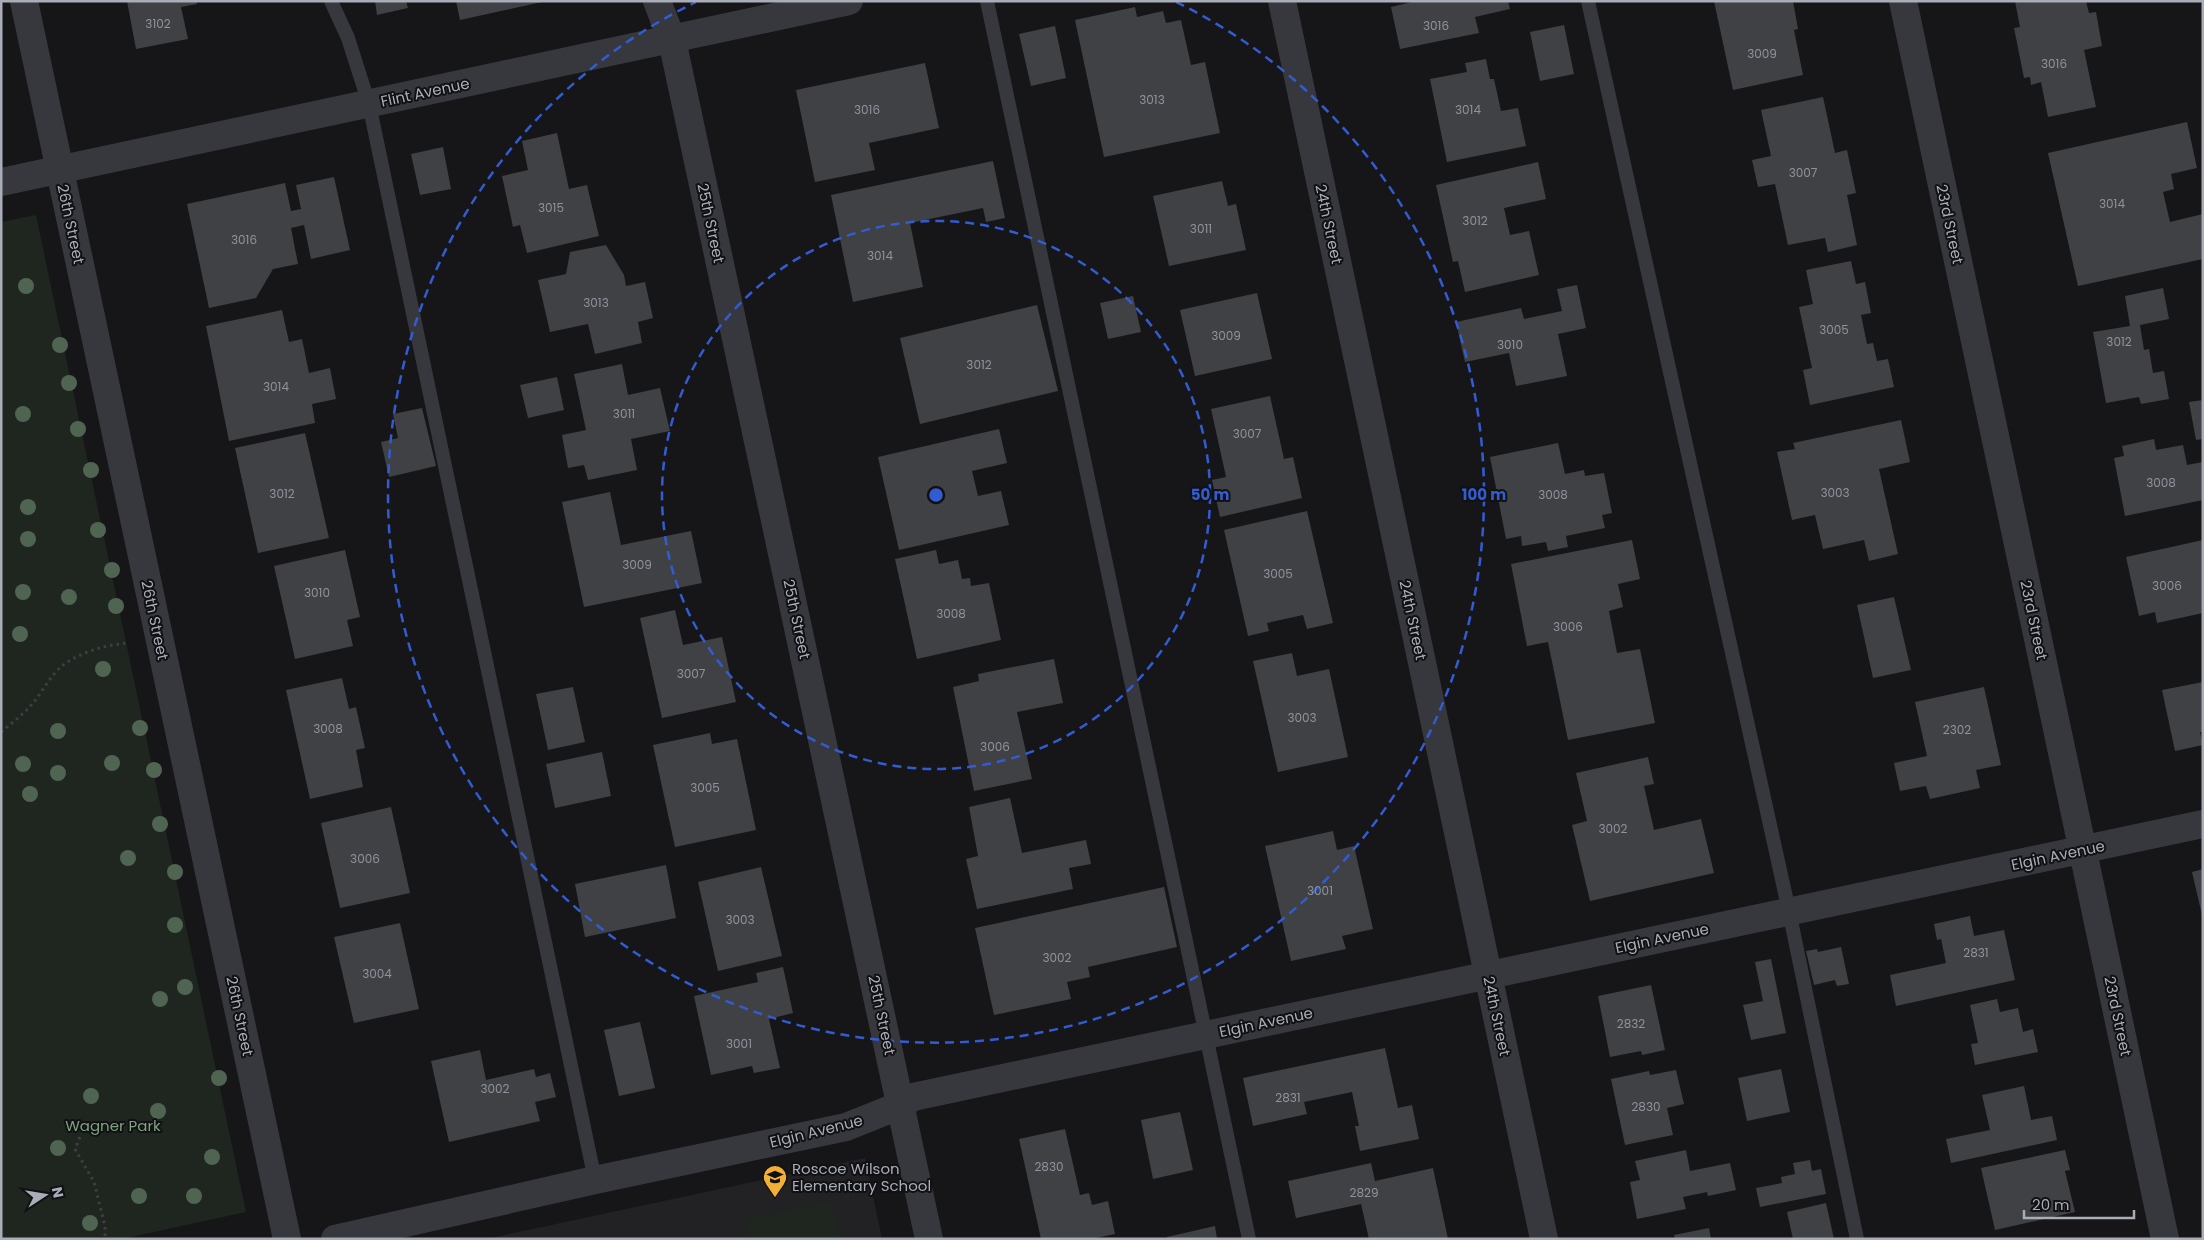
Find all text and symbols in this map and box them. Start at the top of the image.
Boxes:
house number: 3102 [145,15,171,32]
house number: 3016 [1423,17,1449,34]
house number: 3009 [1747,45,1777,62]
house number: 3016 [2041,55,2067,72]
street label: Flint Avenue [379,72,471,112]
house number: 3013 [1139,91,1165,108]
house number: 3016 [854,101,880,118]
house number: 3014 [1455,101,1481,118]
house number: 3007 [1789,164,1818,181]
street label: 25th Street [692,181,730,265]
street label: 26th Street [52,182,90,266]
street label: 24th Street [1310,182,1348,266]
street label: 23rd Street [1931,182,1969,266]
house number: 3014 [2099,195,2125,212]
house number: 3015 [538,199,564,216]
house number: 3012 [1462,212,1488,229]
house number: 3011 [1190,220,1212,237]
house number: 3016 [231,231,257,248]
house number: 3014 [867,247,893,264]
house number: 3013 [583,294,609,311]
house number: 3005 [1819,321,1849,338]
house number: 3009 [1211,327,1241,344]
house number: 3012 [2106,333,2132,350]
house number: 3010 [1497,336,1523,353]
house number: 3012 [966,356,992,373]
house number: 3014 [263,378,289,395]
house number: 3011 [613,405,635,422]
house number: 3007 [1233,425,1262,442]
house number: 3008 [2146,474,2176,491]
text: 50 m [1191,484,1229,505]
text: 100 m [1462,484,1506,505]
house number: 3003 [1820,484,1850,501]
house number: 3012 [269,485,295,502]
centre of rings [927,486,945,504]
house number: 3008 [1538,486,1568,503]
house number: 3009 [622,556,652,573]
house number: 3005 [1263,565,1293,582]
street label: 25th Street [778,577,816,661]
house number: 3006 [2152,577,2182,594]
street label: 26th Street [136,578,174,662]
street label: 24th Street [1394,578,1432,662]
street label: 23rd Street [2015,578,2053,662]
house number: 3010 [304,584,330,601]
house number: 3008 [936,605,966,622]
house number: 3006 [1553,618,1583,635]
house number: 3007 [677,665,706,682]
house number: 3003 [1287,709,1317,726]
house number: 3008 [313,720,343,737]
house number: 2302 [1943,721,1971,738]
house number: 3006 [980,738,1010,755]
house number: 3005 [690,779,720,796]
house number: 3002 [1598,820,1628,837]
street label: Elgin Avenue [2009,835,2107,875]
house number: 3006 [350,850,380,867]
house number: 3001 [1307,882,1333,899]
house number: 3003 [725,911,755,928]
street label: Elgin Avenue [1613,918,1711,958]
house number: 2831 [1963,944,1989,961]
house number: 3002 [1042,949,1072,966]
house number: 3004 [362,965,392,982]
street label: 25th Street [863,973,901,1057]
street label: 26th Street [221,974,259,1058]
street label: 24th Street [1478,974,1516,1058]
street label: 23rd Street [2099,974,2137,1058]
street label: Elgin Avenue [1217,1002,1315,1042]
house number: 2832 [1617,1015,1645,1032]
house number: 3001 [726,1035,752,1052]
house number: 3002 [480,1080,510,1097]
house number: 2831 [1275,1089,1301,1106]
house number: 2830 [1631,1098,1661,1115]
street label: Elgin Avenue [767,1109,865,1153]
park label: Wagner Park [65,1115,161,1136]
place label: Roscoe Wilson Elementary School [792,1158,931,1196]
house number: 2830 [1034,1158,1064,1175]
school or university icon: Roscoe Wilson Elementary School [762,1164,788,1198]
north arrow [20,1170,70,1220]
house number: 2829 [1350,1184,1378,1201]
text: N [47,1185,69,1200]
scale bar [2024,1188,2134,1220]
text: 20 m [2032,1194,2070,1215]

